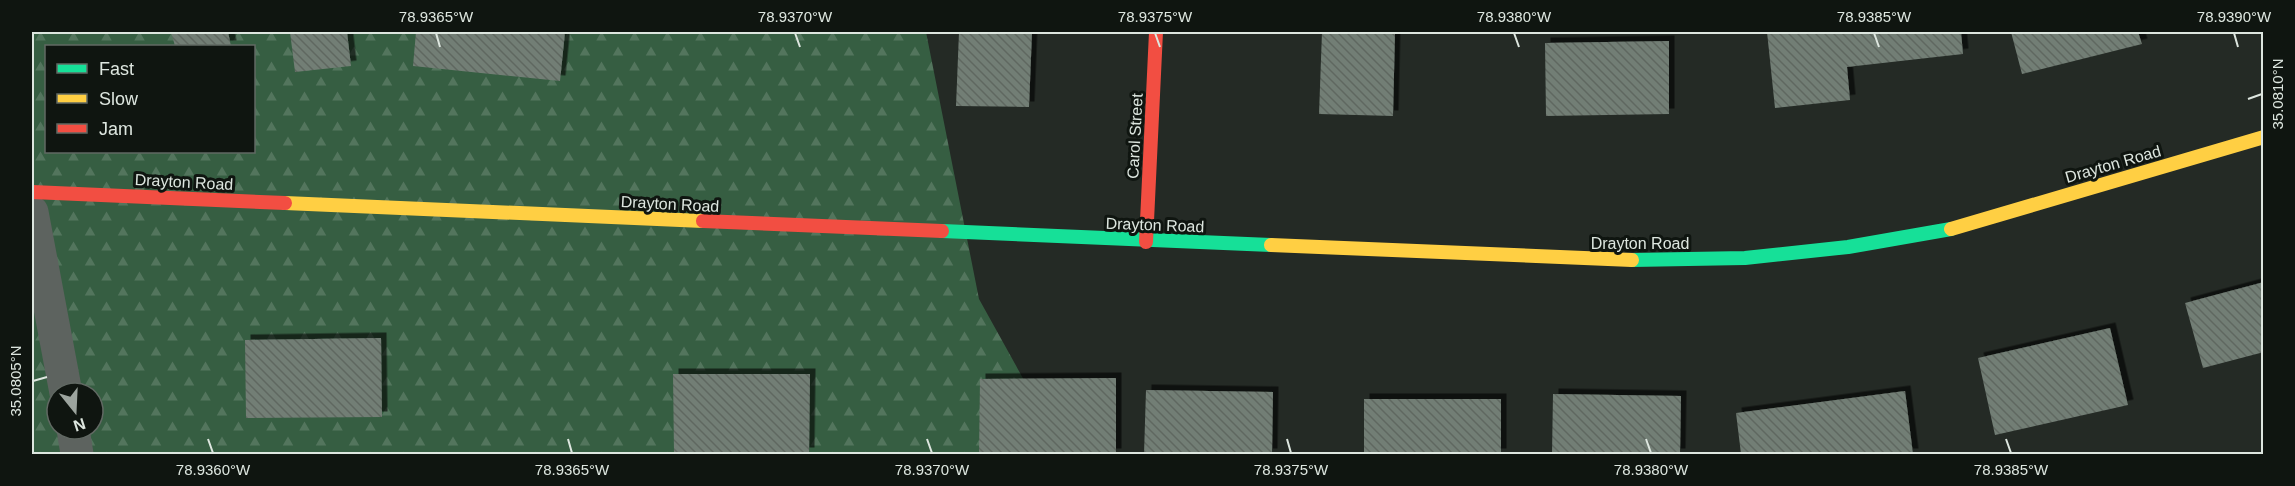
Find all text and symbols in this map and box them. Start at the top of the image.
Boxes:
text: 78.9365°W [399,8,474,25]
text: 78.9370°W [758,8,833,25]
text: 78.9375°W [1118,8,1193,25]
text: 78.9380°W [1477,8,1552,25]
text: 78.9385°W [1837,8,1912,25]
text: 78.9390°W [2197,8,2272,25]
legend [45,45,255,153]
text: 35.0810°N [2269,58,2286,130]
text: Fast [99,59,134,79]
text: Slow [99,89,139,109]
street label: Carol Street [1124,92,1146,179]
text: Jam [99,119,133,139]
street label: Drayton Road [2063,142,2163,186]
street label: Drayton Road [134,171,234,193]
street label: Drayton Road [620,193,720,215]
street label: Drayton Road [1105,215,1205,235]
street label: Drayton Road [1591,235,1689,252]
text: 35.0805°N [7,345,24,417]
north arrow [45,381,105,441]
text: N [71,415,88,435]
text: 78.9360°W [176,461,251,478]
text: 78.9365°W [535,461,610,478]
text: 78.9370°W [895,461,970,478]
text: 78.9375°W [1254,461,1329,478]
text: 78.9380°W [1614,461,1689,478]
text: 78.9385°W [1974,461,2049,478]

